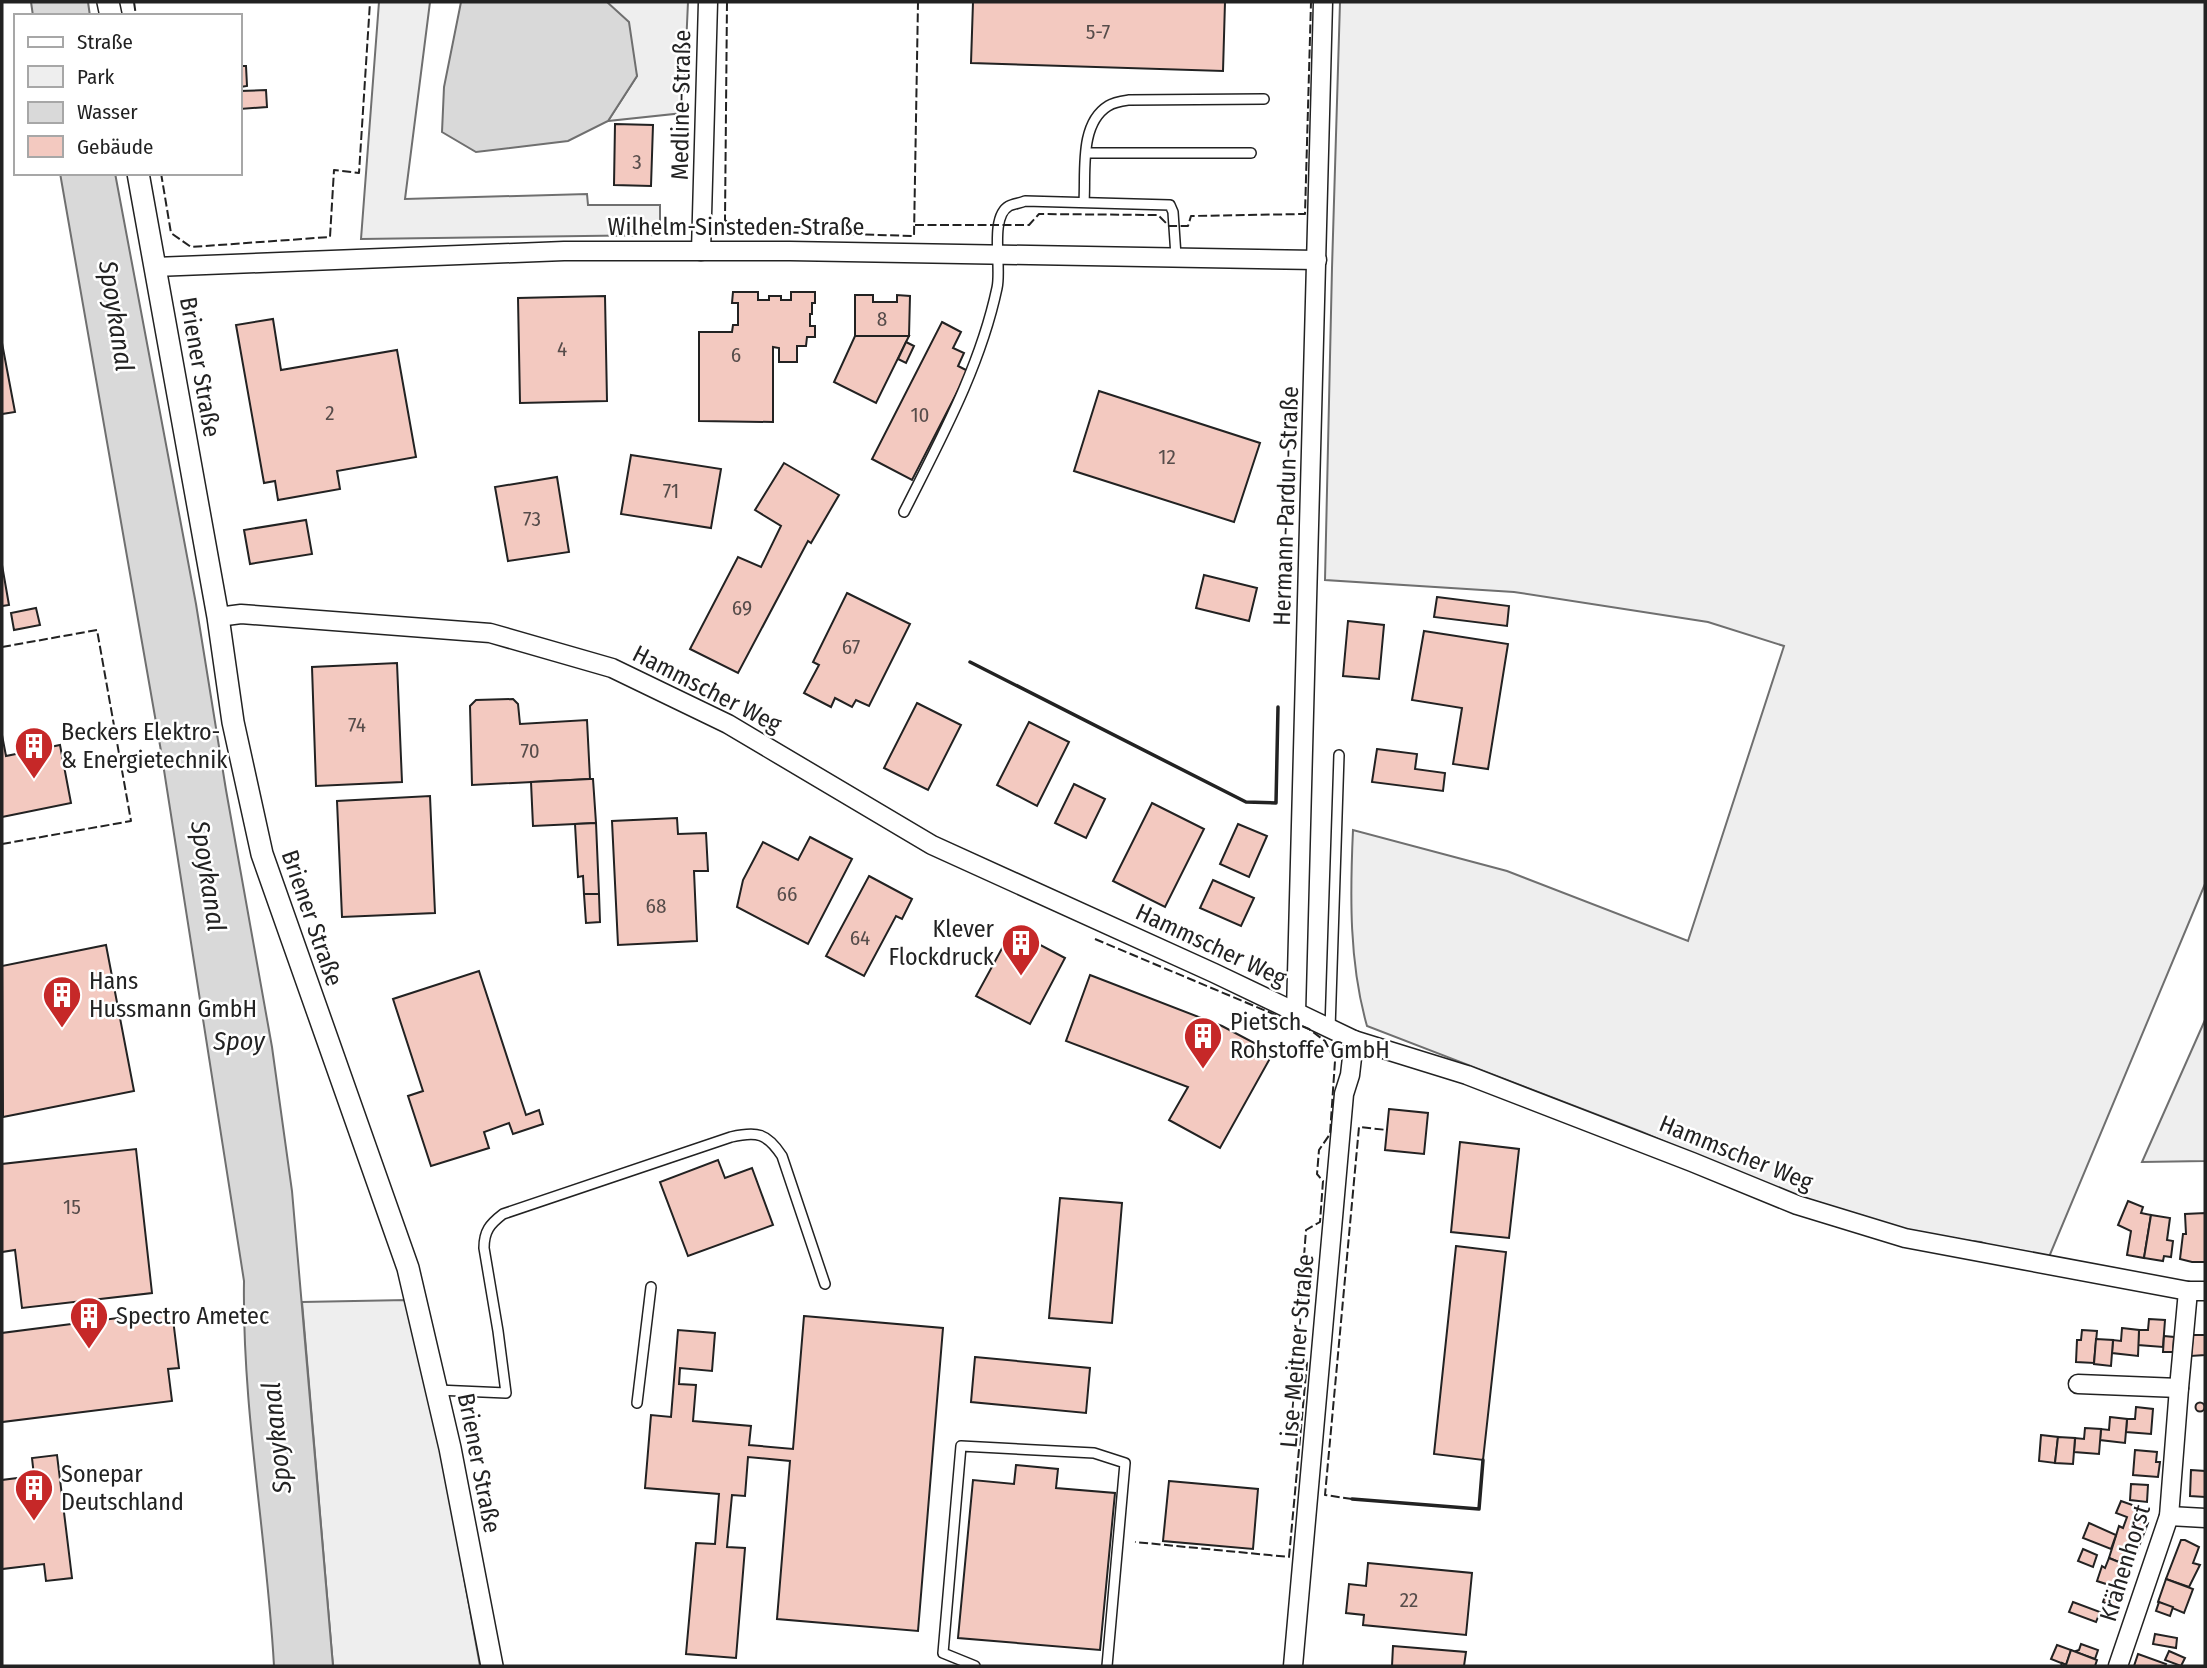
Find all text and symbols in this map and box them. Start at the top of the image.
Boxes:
legend [14,14,242,175]
house number: 5-7 [1086,19,1110,45]
text: Straße [77,29,133,55]
street label: Medline-Straße [666,30,696,180]
text: Park [77,64,115,90]
text: Wasser [77,99,138,125]
text: Gebäude [77,134,153,160]
house number: 3 [632,149,642,175]
street label: Wilhelm-Sinsteden-Straße [608,213,864,241]
water label: Spoykanal [92,257,140,374]
street label: Briener Straße [174,295,226,439]
house number: 8 [877,306,887,332]
house number: 4 [557,336,567,362]
house number: 6 [731,342,741,368]
street label: Hermann-Pardun-Straße [1268,386,1304,626]
house number: 2 [325,400,335,426]
house number: 10 [910,402,930,428]
house number: 12 [1158,444,1176,470]
house number: 71 [663,478,679,504]
house number: 73 [523,506,541,532]
house number: 69 [732,595,752,621]
house number: 67 [842,634,860,660]
street label: Hammscher Weg [628,639,787,739]
house number: 74 [348,712,366,738]
place label: Beckers Elektro- & Energietechnik [61,718,228,774]
building icon: Beckers Elektro- & Energietechnik [13,725,55,780]
house number: 70 [520,738,540,764]
water label: Spoykanal [184,817,232,934]
street label: Briener Straße [276,846,348,990]
house number: 66 [777,881,797,907]
house number: 68 [646,893,666,919]
street label: Hammscher Weg [1131,898,1291,992]
place label: Klever Flockdruck [888,915,995,971]
building icon: Klever Flockdruck [1000,922,1042,977]
house number: 64 [850,925,870,951]
place label: Hans Hussmann GmbH [89,967,257,1023]
building icon: Hans Hussmann GmbH [41,974,83,1029]
place label: Pietsch Rohstoffe GmbH [1230,1008,1390,1064]
building icon: Pietsch Rohstoffe GmbH [1182,1015,1224,1070]
water label: Spoy [212,1026,266,1057]
street label: Hammscher Weg [1655,1109,1818,1197]
house number: 15 [63,1194,81,1220]
street label: Lise-Meitner-Straße [1275,1253,1319,1449]
building icon: Spectro Ametec [68,1295,110,1350]
place label: Spectro Ametec [116,1302,269,1330]
water label: Spoykanal [256,1381,298,1496]
street label: Briener Straße [452,1391,506,1535]
place label: Sonepar Deutschland [61,1460,184,1516]
building icon: Sonepar Deutschland [13,1467,55,1522]
street label: Krähenhorst [2094,1501,2156,1625]
house number: 22 [1400,1587,1418,1613]

